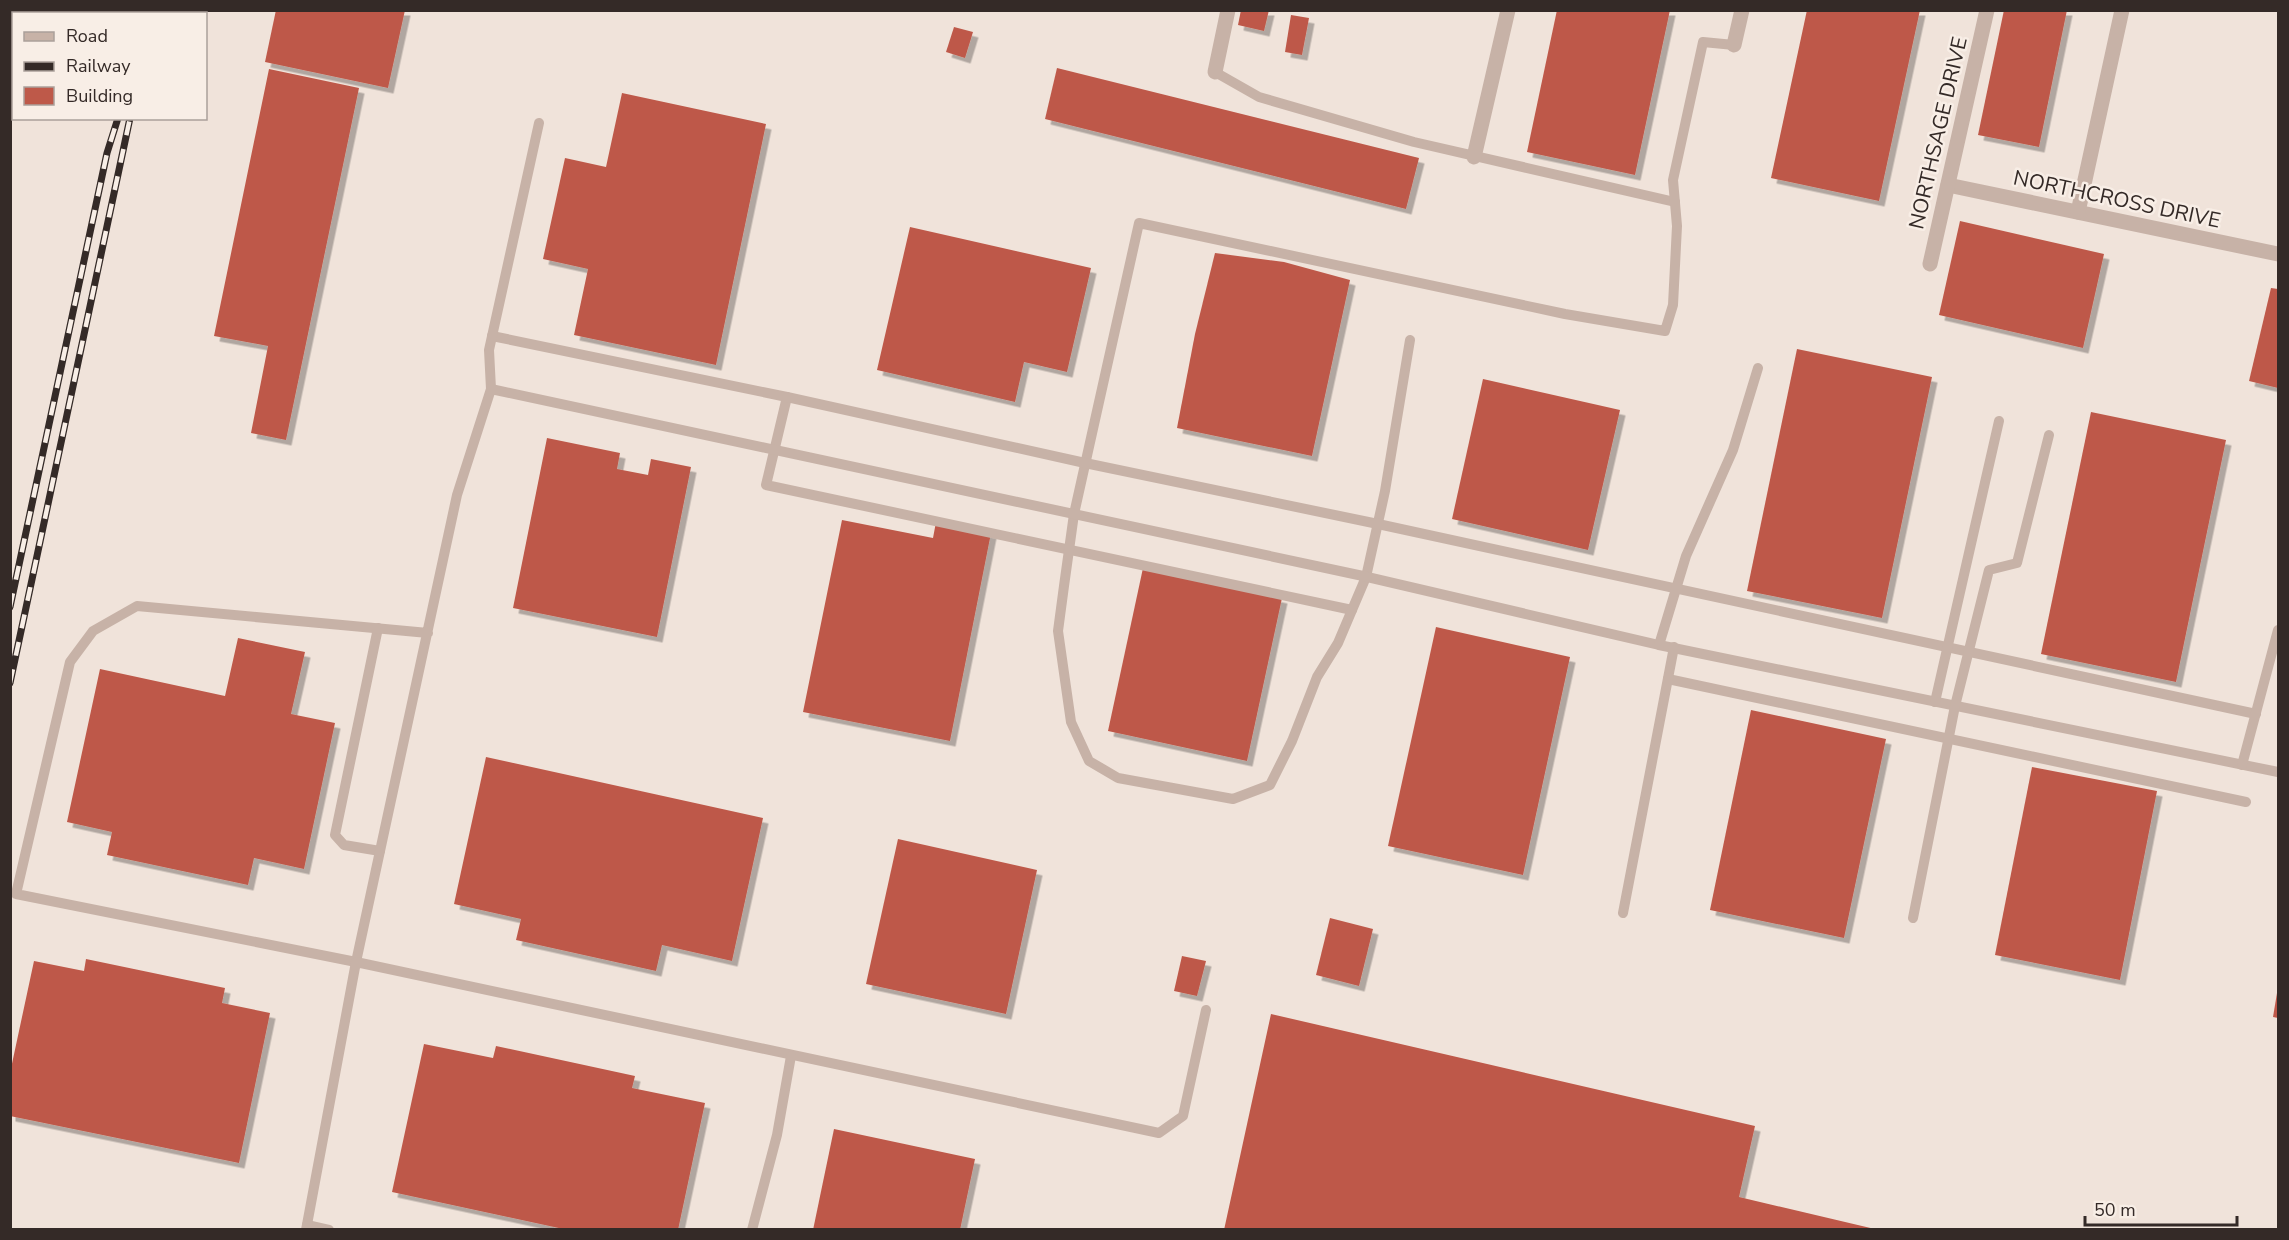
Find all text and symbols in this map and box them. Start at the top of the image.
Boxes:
legend [12,12,207,120]
text: Road [66,24,108,48]
street label: NORTHSAGE DRIVE [1902,34,1974,232]
text: Railway [66,54,131,78]
text: Building [66,84,133,108]
street label: NORTHCROSS DRIVE [2011,163,2223,235]
scale bar [2085,1189,2236,1227]
text: 50 m [2094,1198,2136,1222]

